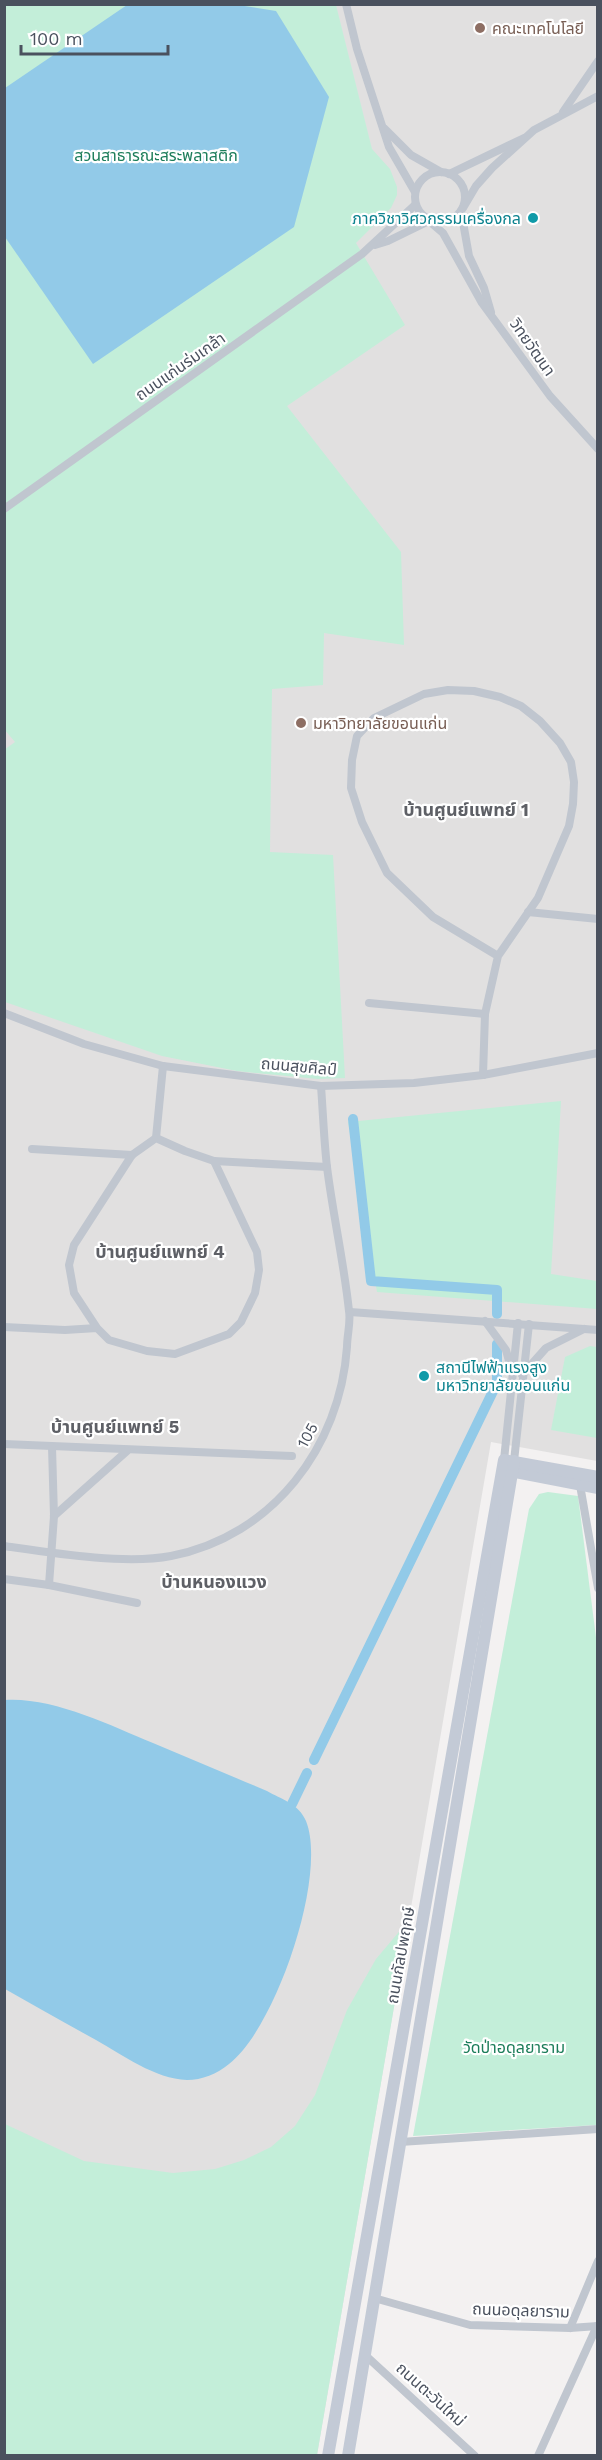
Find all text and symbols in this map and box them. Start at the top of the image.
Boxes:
scale bar [21,18,168,56]
place label: คณะเทคโนโลยี [492,19,584,38]
marker: คณะเทคโนโลยี [473,21,487,35]
text: 100 m [30,28,83,49]
park label: สวนสาธารณะสระพลาสติก [74,146,238,165]
place label: ภาควิชาวิศวกรรมเครื่องกล [352,207,521,228]
marker: ภาควิชาวิศวกรรมเครื่องกล [526,211,540,225]
street label: วิทยวัฒนา [505,314,559,380]
street label: ถนนแก่นร่มเกล้า [132,328,229,404]
place label: มหาวิทยาลัยขอนแก่น [313,714,447,733]
marker: มหาวิทยาลัยขอนแก่น [294,716,308,730]
district label: บ้านศูนย์แพทย์ 1 [403,799,529,821]
street label: ถนนสุขศิลป์ [260,1054,338,1079]
district label: บ้านศูนย์แพทย์ 4 [95,1241,225,1263]
place label: สถานีไฟฟ้าแรงสูง มหาวิทยาลัยขอนแก่น [436,1358,570,1395]
marker: สถานีไฟฟ้าแรงสูง มหาวิทยาลัยขอนแก่น [417,1369,431,1383]
district label: บ้านศูนย์แพทย์ 5 [51,1416,179,1438]
street label: 105 [293,1420,322,1451]
district label: บ้านหนองแวง [161,1571,267,1592]
street label: ถนนกัลปพฤกษ์ [383,1905,418,2005]
park label: วัดป่าอดุลยาราม [463,2038,565,2057]
street label: ถนนอดุลยาราม [472,2299,570,2322]
street label: ถนนตะวันใหม่ [392,2358,469,2430]

